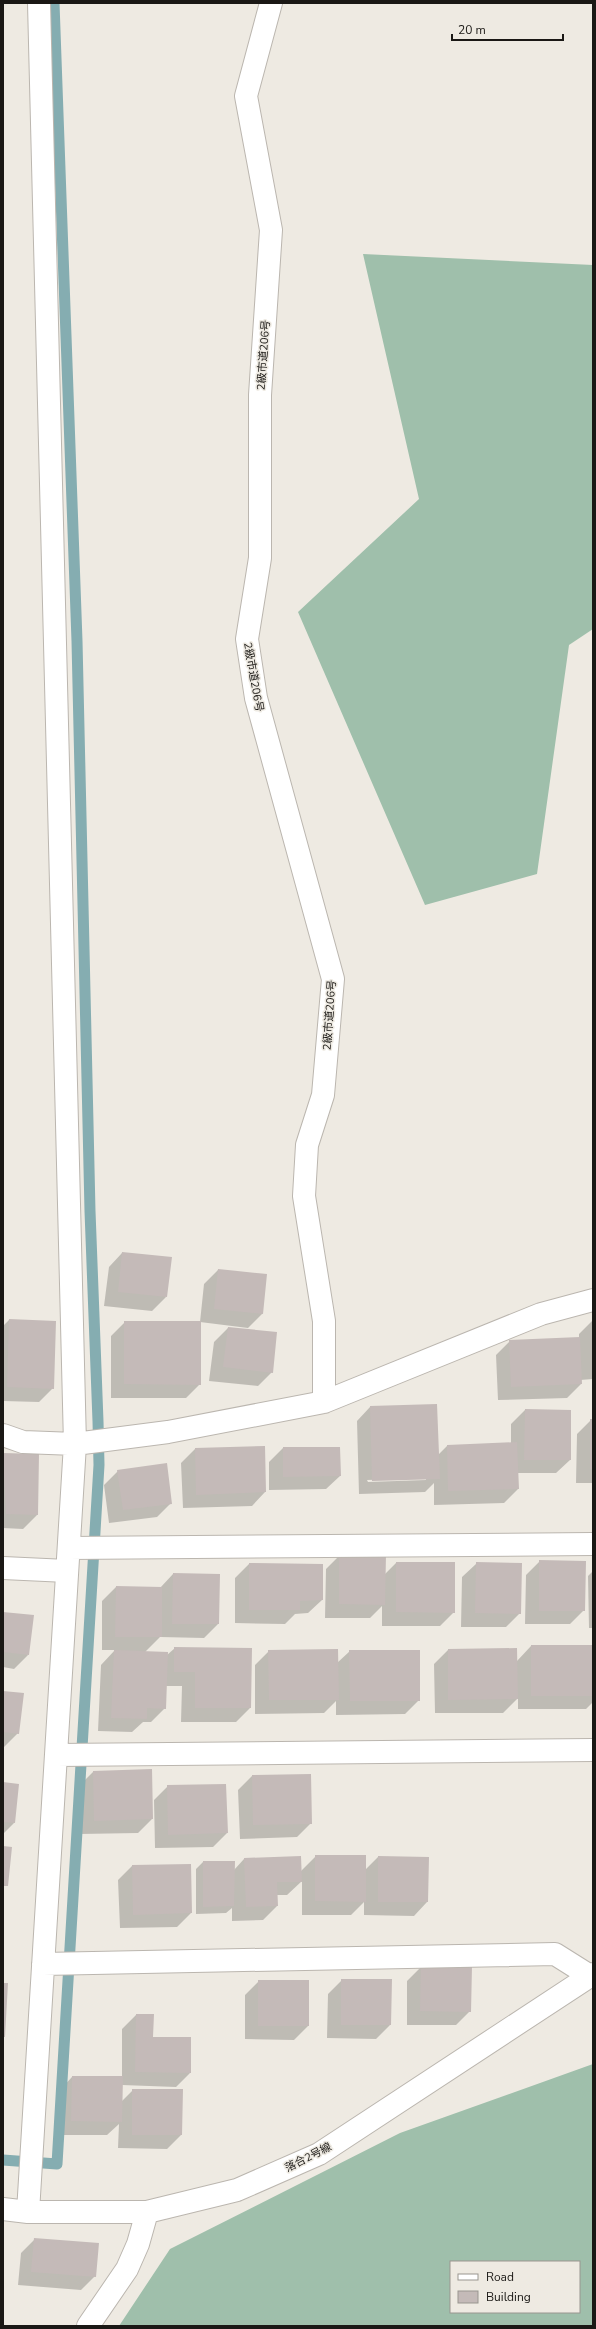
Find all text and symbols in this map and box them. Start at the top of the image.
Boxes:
scale bar [452,16,563,42]
text: 20 m [458,22,486,38]
street label: 2級市道206号 [254,319,273,391]
street label: 2級市道206号 [240,641,267,713]
street label: 2級市道206号 [320,979,339,1051]
street label: 落合2号線 [282,2139,334,2176]
legend [450,2261,580,2313]
text: Road [486,2269,514,2285]
text: Building [486,2289,531,2305]

